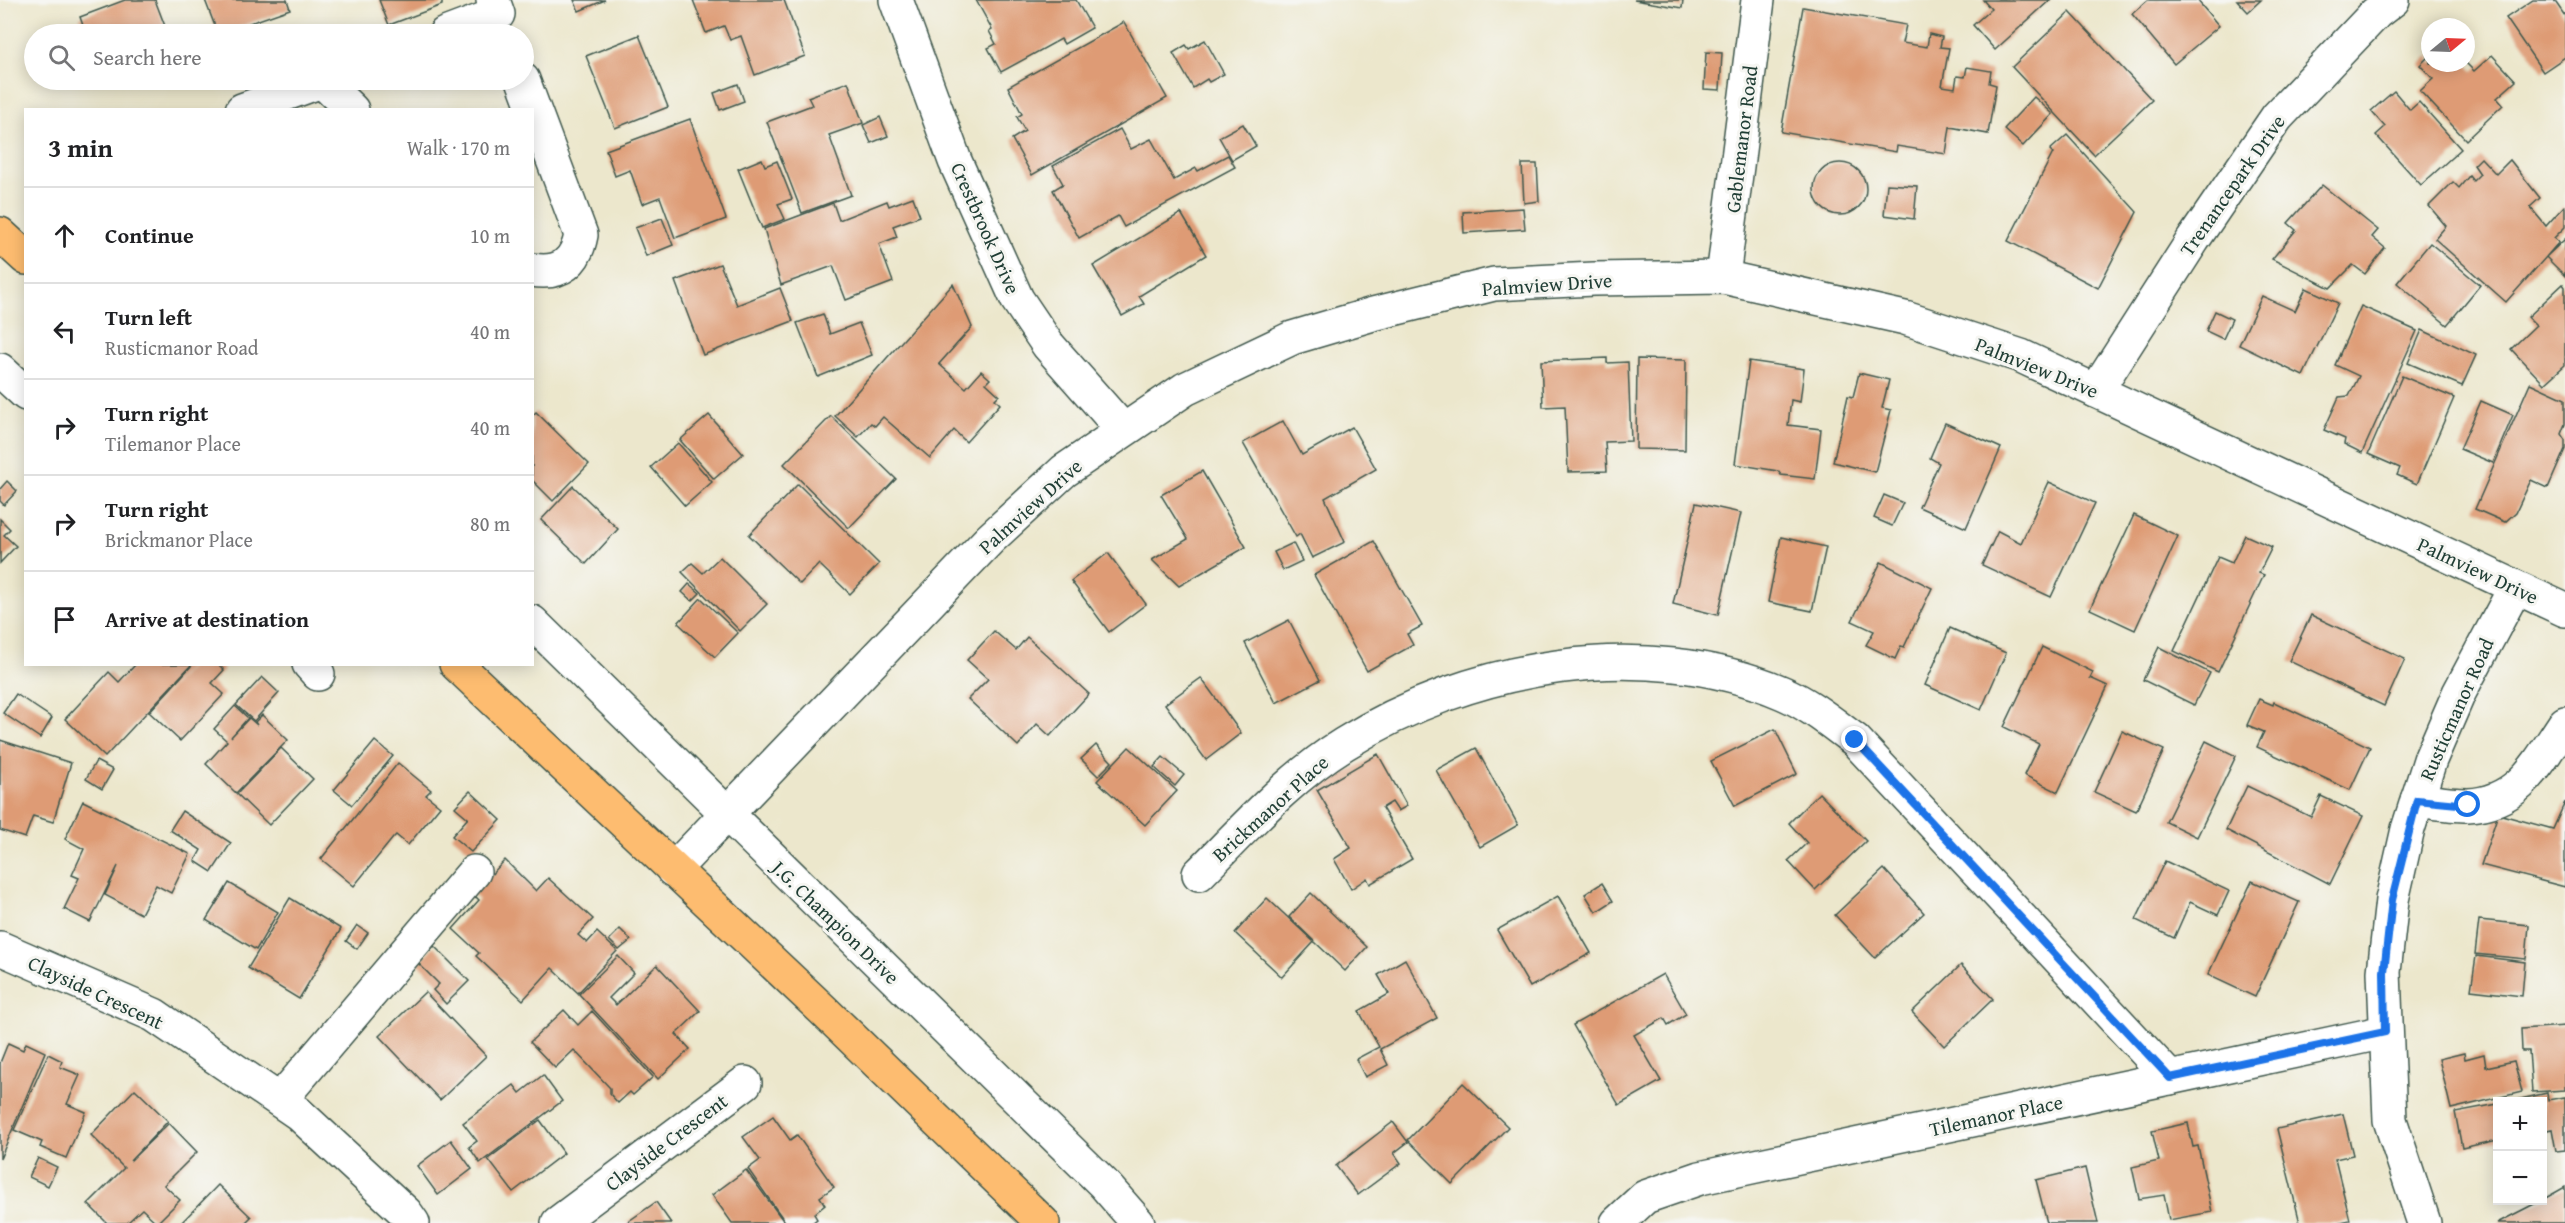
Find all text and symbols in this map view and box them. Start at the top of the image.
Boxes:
north arrow [2421,18,2475,72]
search box [24,24,534,90]
icon: search [45,41,78,74]
text: Search here [93,41,202,73]
street label: Gablemanor Road [1718,63,1764,214]
street label: Trenancepark Drive [2172,108,2292,262]
text: 3 min [48,128,113,167]
text: Walk · 170 m [407,133,510,162]
street label: Crestbrook Drive [944,158,1028,298]
icon: ahead [48,219,81,252]
text: Continue [105,219,194,251]
text: 10 m [470,221,510,250]
street label: Palmview Drive [1481,265,1613,303]
text: Turn left [105,301,192,333]
icon: left [48,315,81,348]
text: 40 m [470,317,510,346]
street label: Palmview Drive [1971,329,2103,405]
text: Rusticmanor Road [105,333,259,362]
text: Turn right [105,397,208,429]
icon: right [48,411,81,444]
text: 40 m [470,413,510,442]
text: Tilemanor Place [105,429,241,458]
street label: Palmview Drive [972,452,1088,560]
text: Turn right [105,493,208,525]
icon: right [48,507,81,540]
text: 80 m [470,509,510,538]
text: Brickmanor Place [105,525,253,554]
street label: Palmview Drive [2413,529,2543,611]
icon: arrive [48,603,81,636]
text: Arrive at destination [105,603,309,635]
street label: Rusticmanor Road [2412,633,2501,785]
route end [1841,726,1867,752]
street label: Brickmanor Place [1205,748,1335,868]
route start [2454,791,2480,817]
street label: J.G. Champion Drive [764,851,906,991]
street label: Clayside Crescent [23,948,169,1036]
street label: Clayside Crescent [599,1086,733,1198]
street label: Tilemanor Place [1927,1087,2065,1143]
map controls [2493,1097,2547,1205]
button: + [2493,1097,2547,1151]
button: − [2493,1151,2547,1205]

